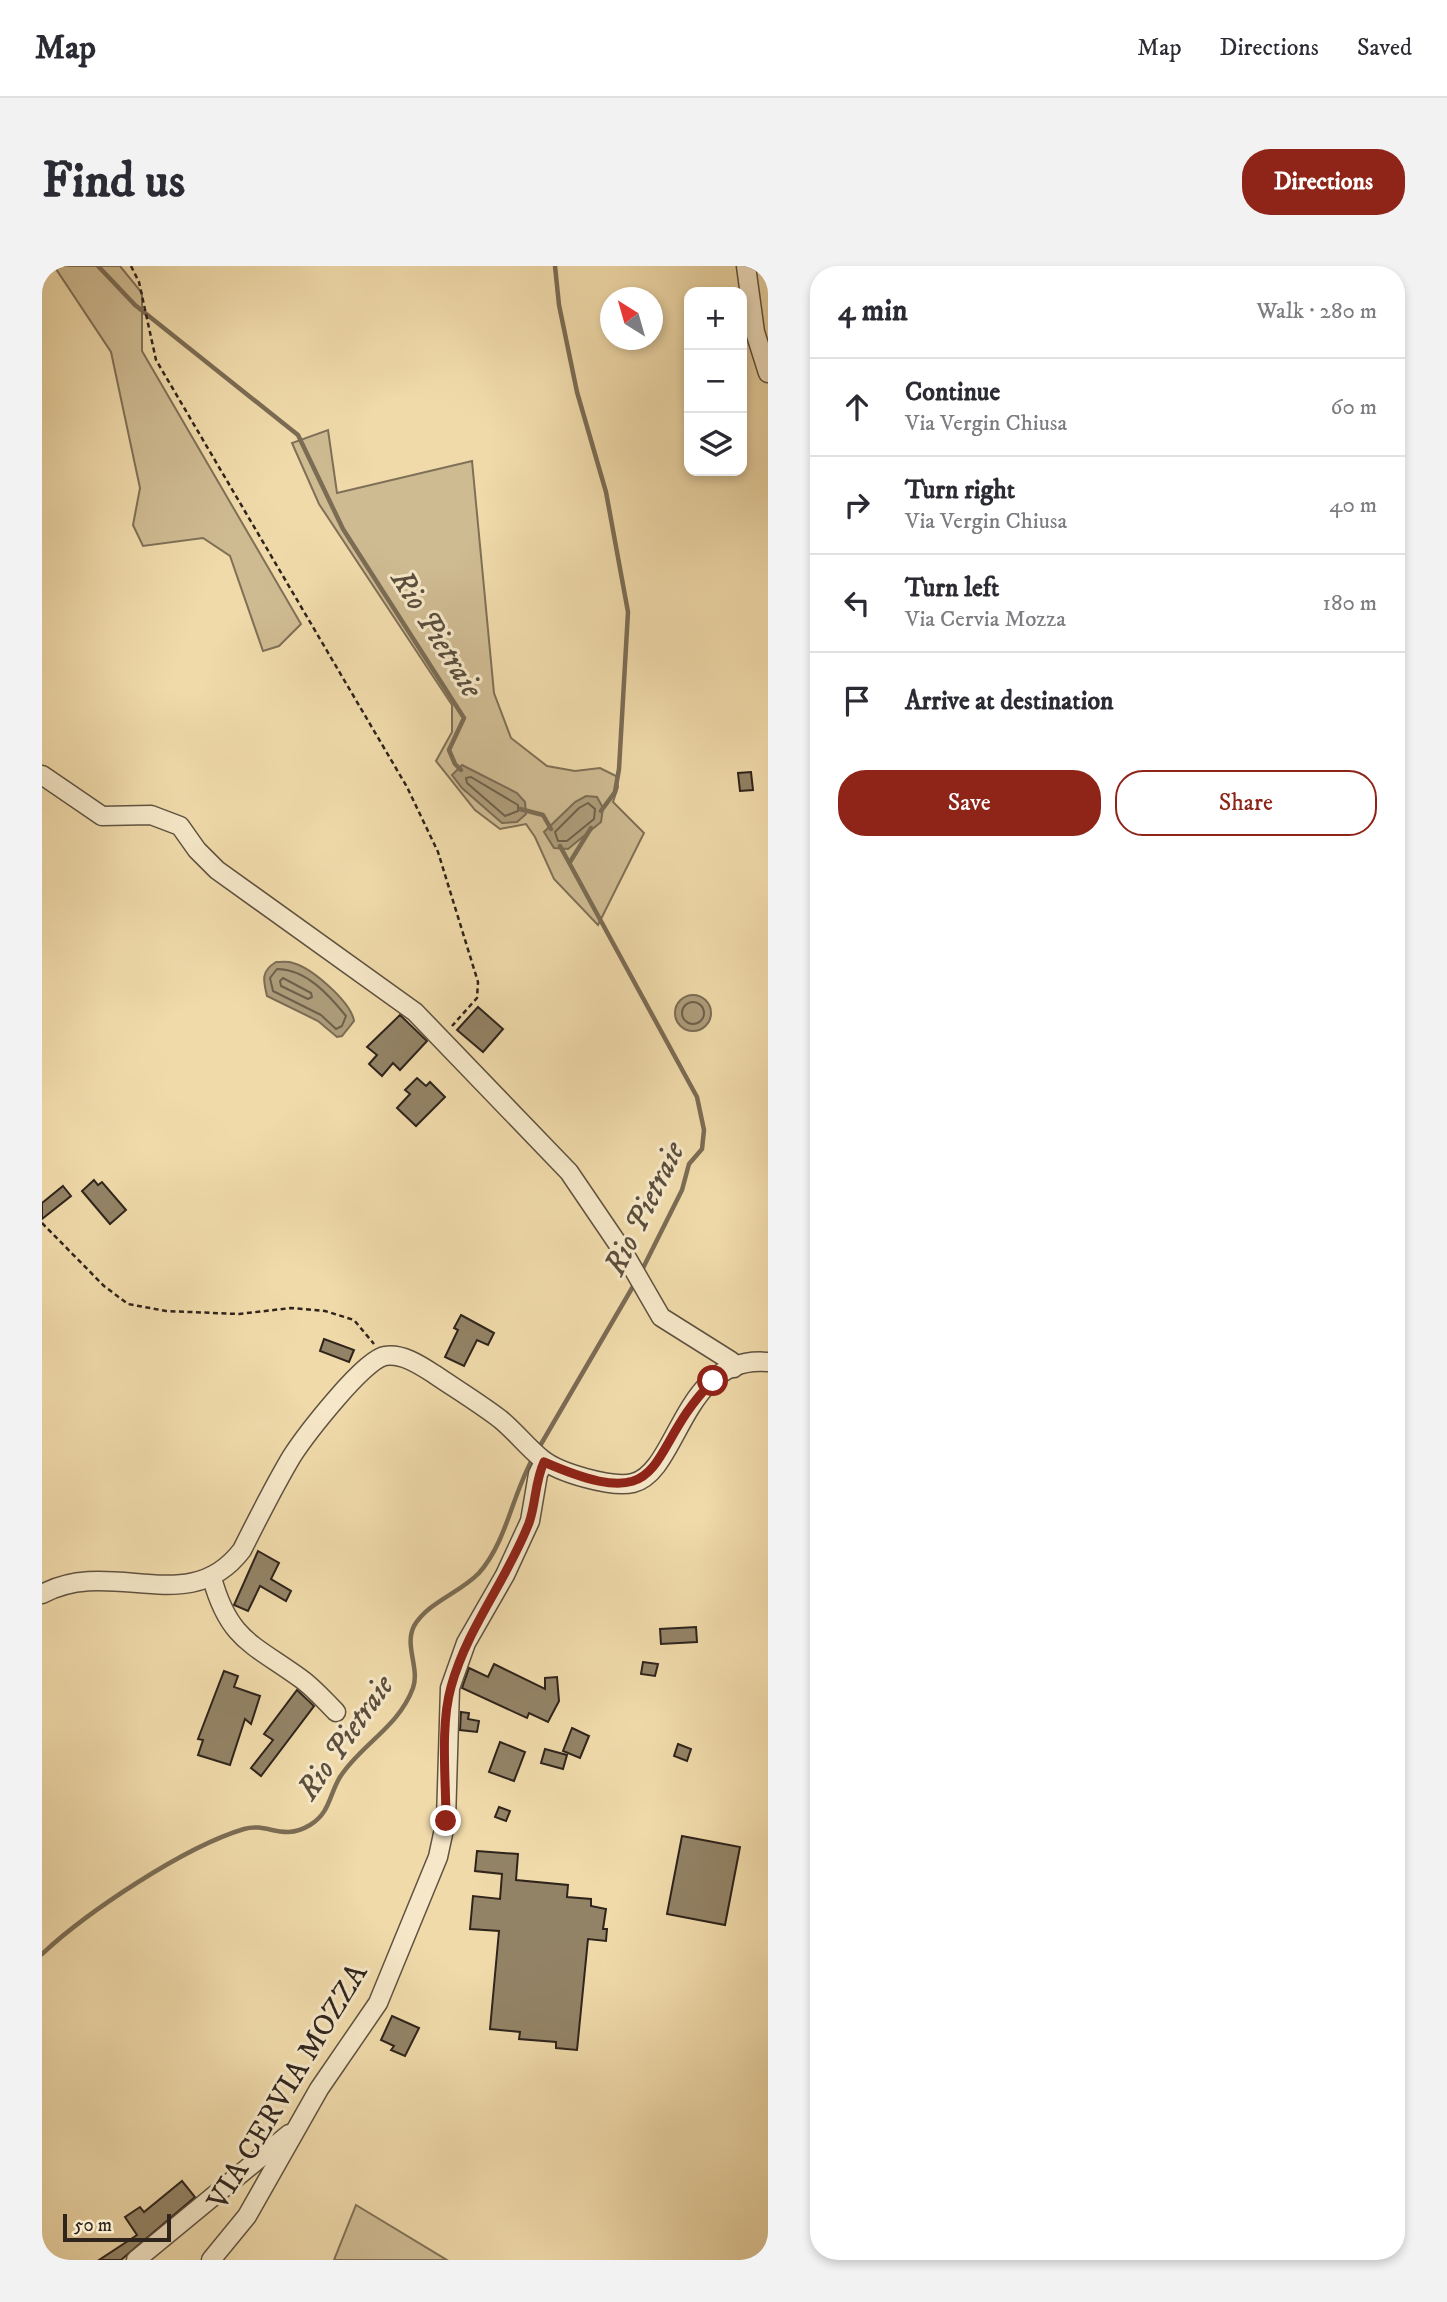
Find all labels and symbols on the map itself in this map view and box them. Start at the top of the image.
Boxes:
north arrow [600,287,663,350]
water label: Rio Pietraie [380,562,492,707]
water label: Rio Pietraie [595,1135,695,1283]
route start [697,1365,728,1396]
water label: Rio Pietraie [288,1667,404,1809]
route end [430,1805,461,1836]
street label: VIA CERVIA MOZZA [199,1957,377,2218]
scale bar [63,2211,172,2243]

